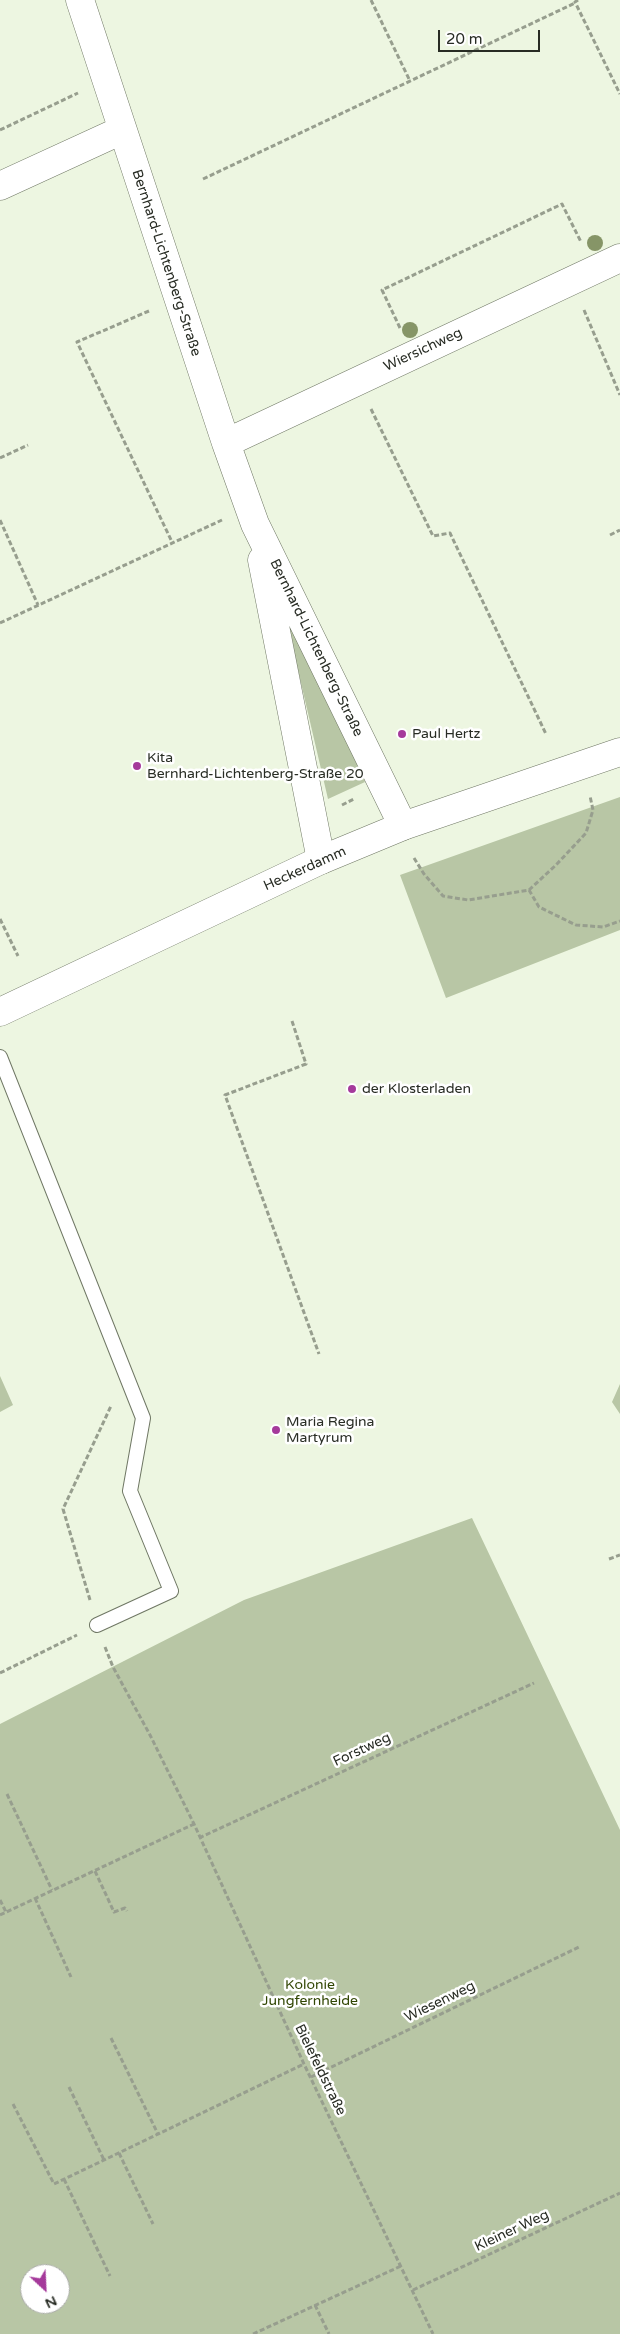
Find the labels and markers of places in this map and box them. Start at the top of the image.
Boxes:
place label: Paul Hertz [412,726,480,742]
marker: Paul Hertz [396,728,408,740]
place label: Kita Bernhard-Lichtenberg-Straße 20 [147,750,364,782]
marker: Kita Bernhard-Lichtenberg-Straße 20 [131,760,143,772]
place label: der Klosterladen [362,1081,471,1097]
marker: der Klosterladen [346,1083,358,1095]
place label: Maria Regina Martyrum [286,1414,374,1446]
marker: Maria Regina Martyrum [270,1424,282,1436]

